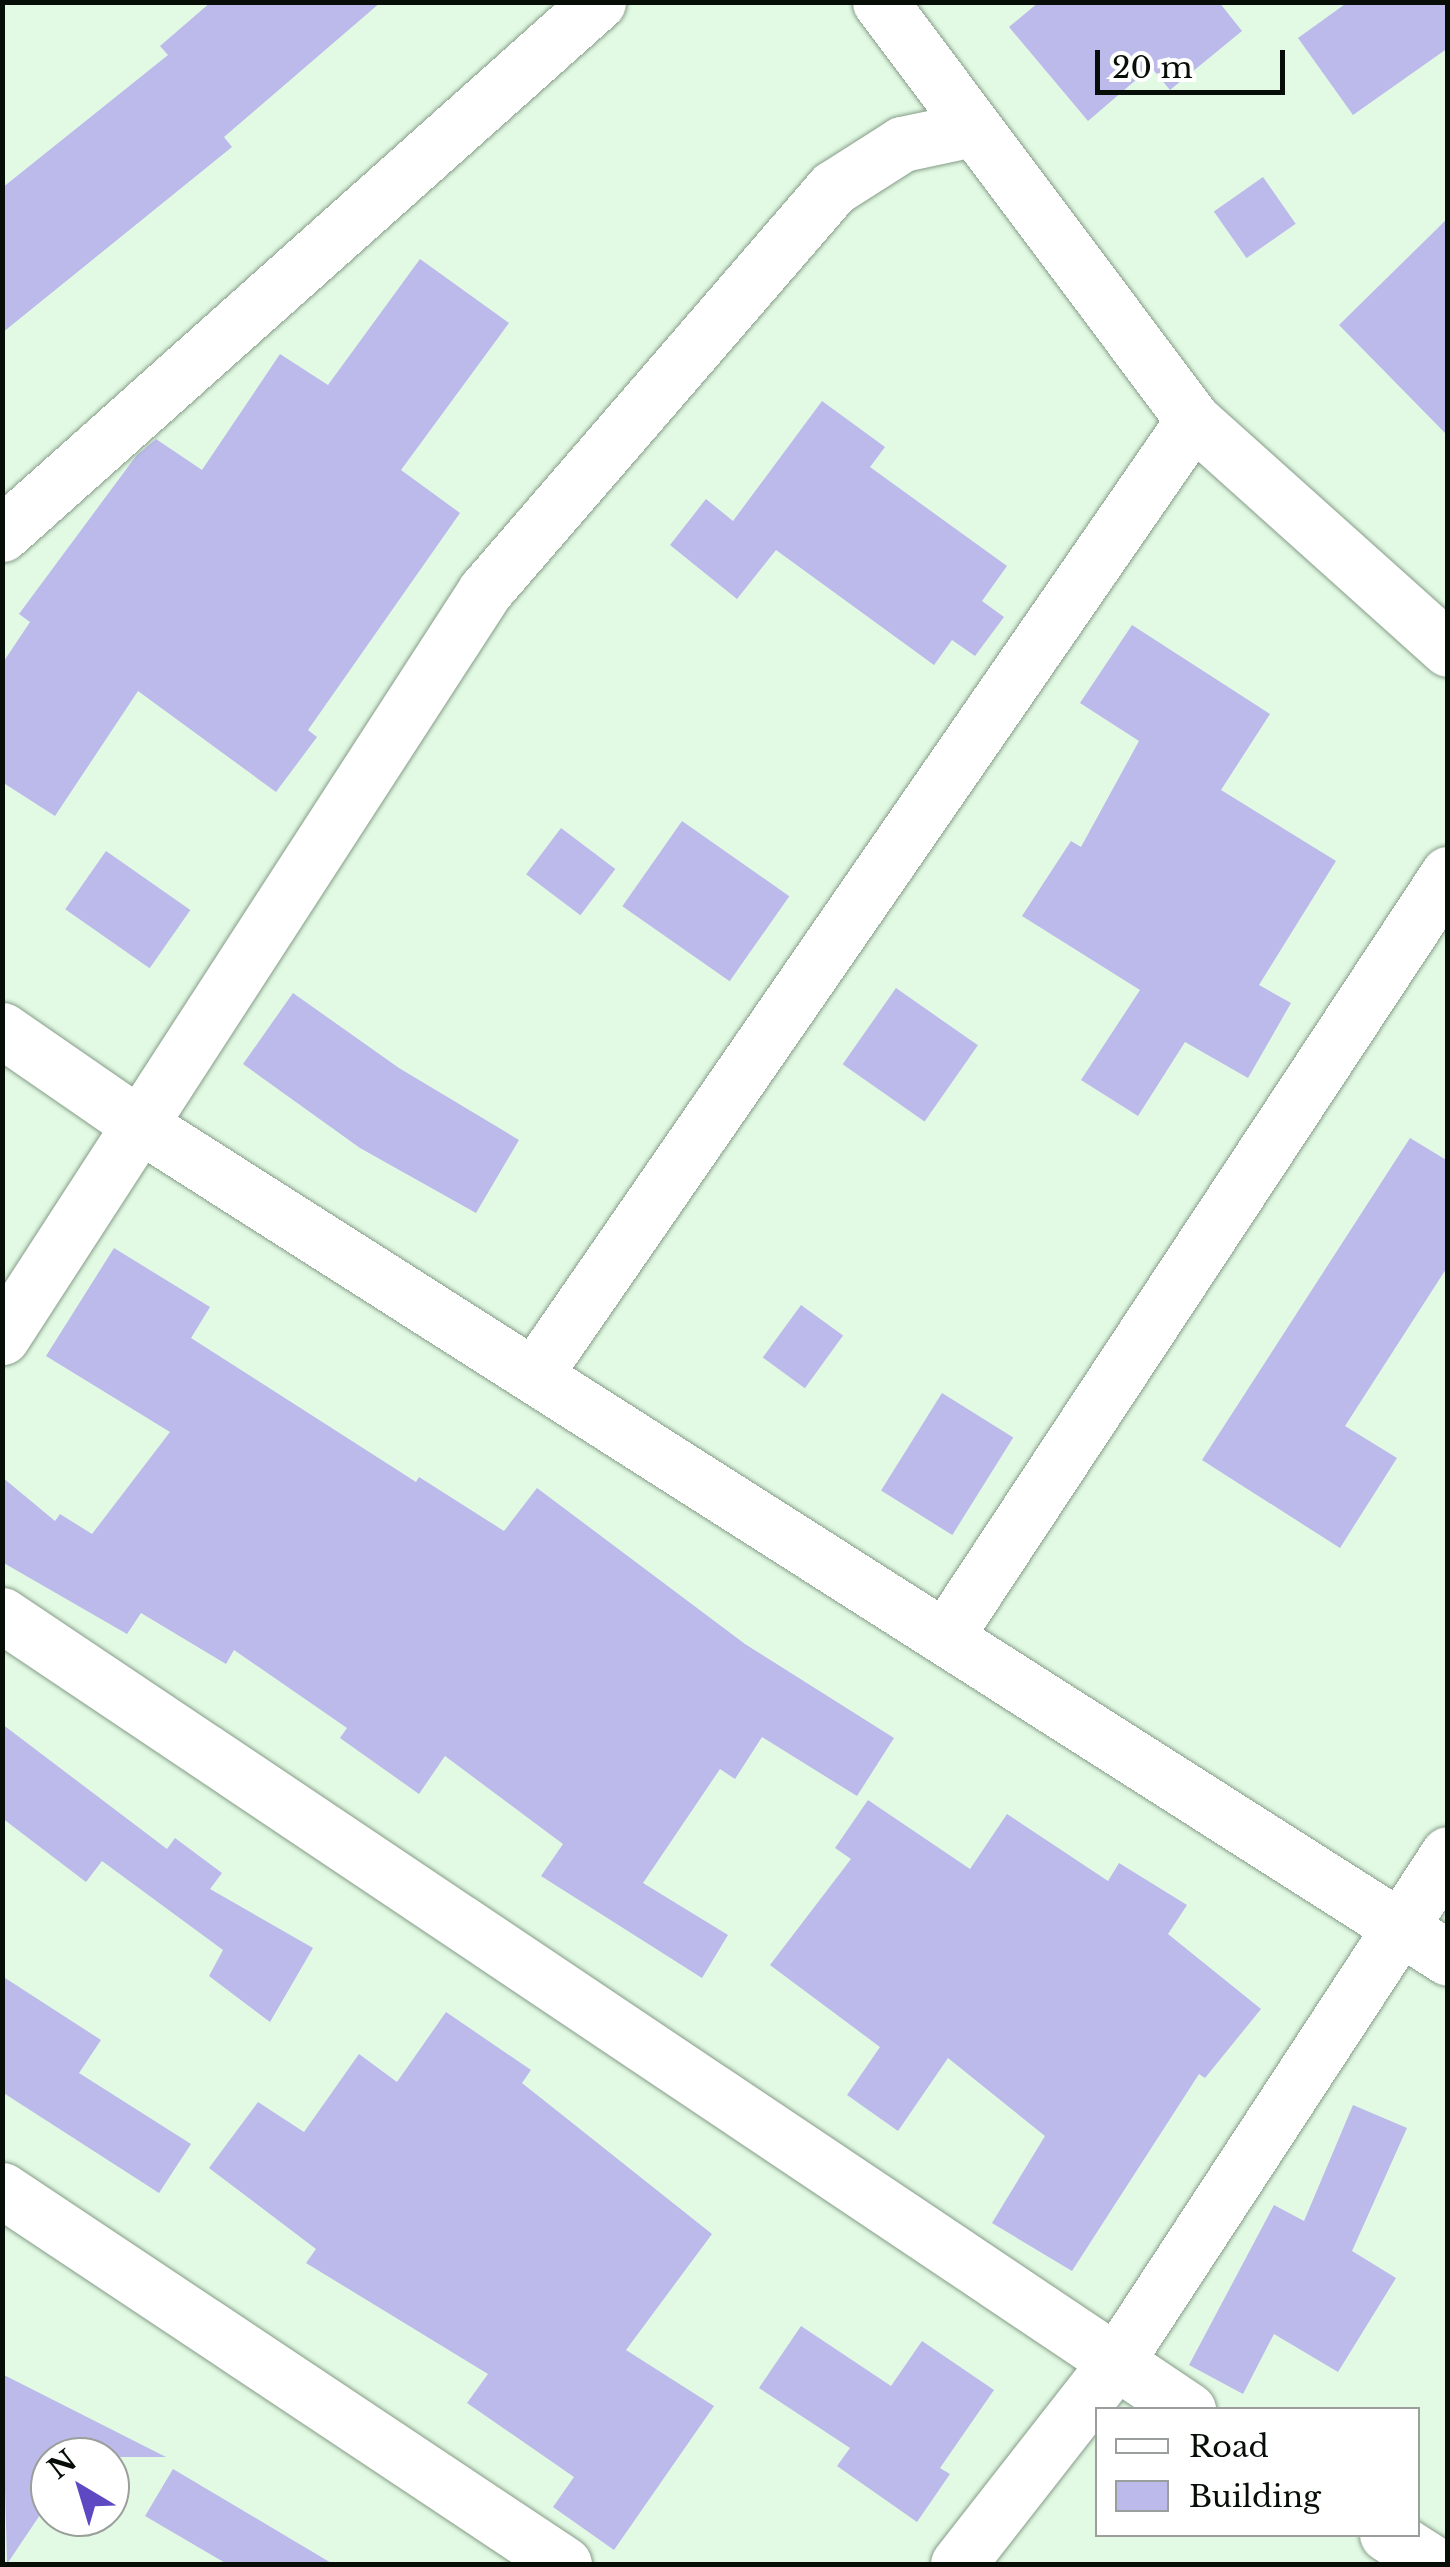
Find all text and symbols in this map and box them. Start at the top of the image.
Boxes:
scale bar [1100,30,1290,92]
text: 20 m [1112,49,1193,86]
legend [1095,2407,1420,2537]
text: Road [1189,2428,1269,2465]
north arrow [30,2437,130,2537]
text: N [41,2443,84,2486]
text: Building [1189,2478,1321,2515]

